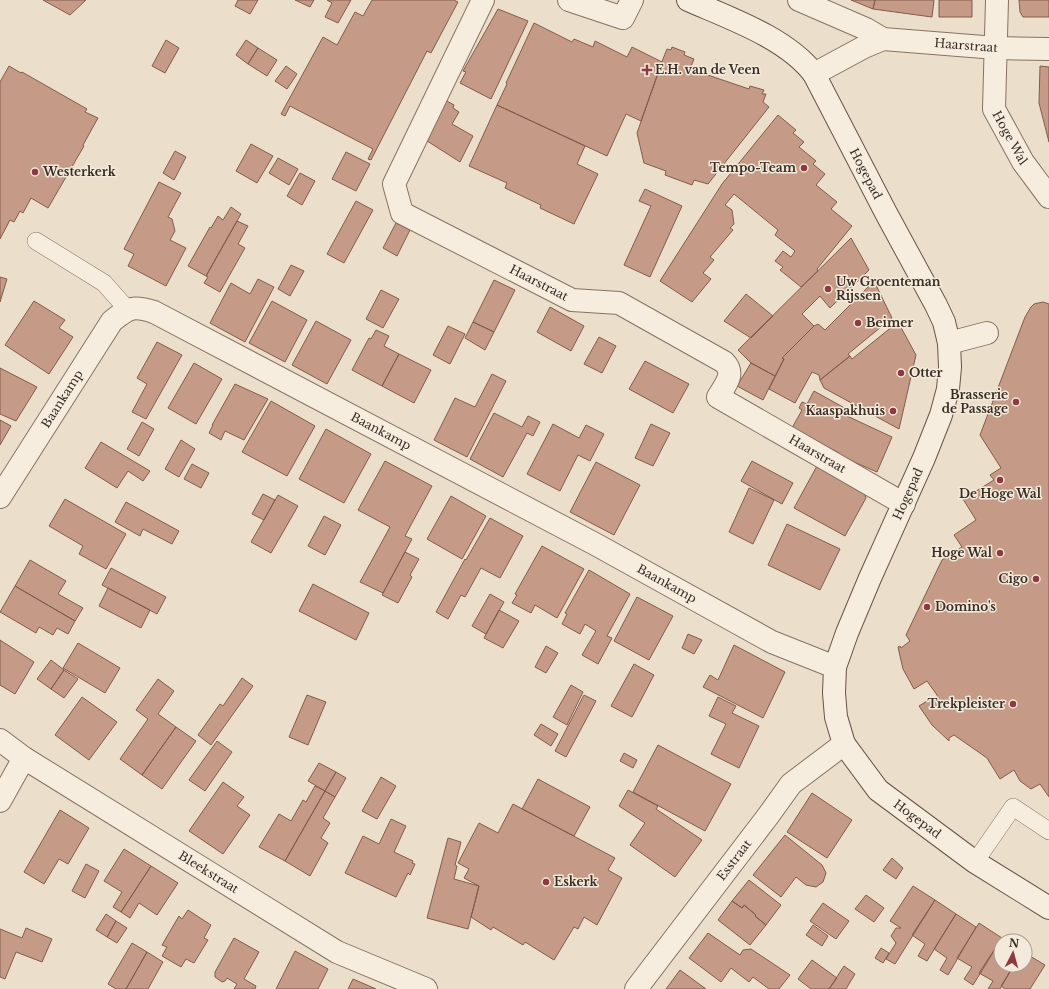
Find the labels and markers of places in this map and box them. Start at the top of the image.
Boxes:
place label: E.H. van de Veen [655,62,760,77]
marker: E.H. van de Veen [642,65,652,75]
place label: Tempo-Team [710,160,797,175]
marker: Tempo-Team [799,163,809,173]
place label: Westerkerk [42,164,117,179]
marker: Westerkerk [30,167,40,177]
place label: Uw Groenteman Rijssen [836,274,941,303]
marker: Uw Groenteman Rijssen [823,284,833,294]
place label: Beimer [866,315,913,330]
marker: Beimer [853,318,863,328]
place label: Otter [909,365,943,380]
marker: Otter [896,368,906,378]
place label: Brasserie de Passage [942,387,1008,416]
marker: Brasserie de Passage [1011,397,1021,407]
place label: Kaaspakhuis [806,403,885,418]
marker: Kaaspakhuis [888,406,898,416]
marker: De Hoge Wal [995,475,1005,485]
place label: De Hoge Wal [959,486,1042,501]
place label: Hoge Wal [931,545,993,560]
marker: Hoge Wal [995,548,1005,558]
place label: Cigo [999,571,1028,586]
marker: Cigo [1031,574,1041,584]
place label: Domino's [935,599,996,614]
marker: Domino's [922,602,932,612]
place label: Trekpleister [927,696,1005,711]
marker: Trekpleister [1008,699,1018,709]
place label: Eskerk [554,874,598,889]
marker: Eskerk [541,877,551,887]

